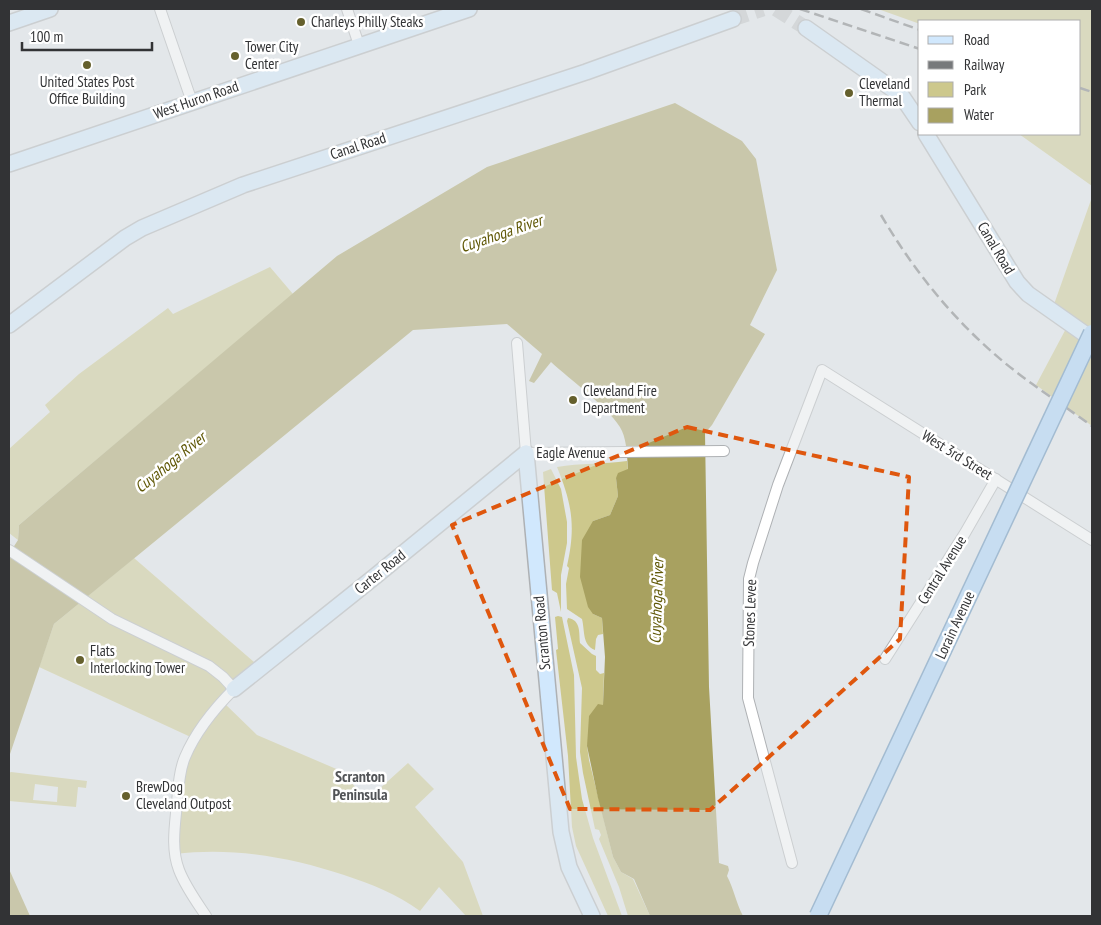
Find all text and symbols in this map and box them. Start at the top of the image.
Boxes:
place label: Charleys Philly Steaks [311,12,423,31]
marker: Charleys Philly Steaks [295,16,307,28]
scale bar [22,20,152,52]
legend [918,20,1081,135]
text: 100 m [30,27,63,46]
text: Road [964,30,990,49]
place label: Tower City Center [245,37,299,73]
marker: Tower City Center [229,50,241,62]
text: Railway [964,55,1005,74]
marker: United States Post Office Building [81,59,93,71]
place label: United States Post Office Building [40,72,134,108]
place label: Cleveland Thermal [859,74,910,110]
street label: West Huron Road [151,76,241,123]
text: Park [964,80,986,99]
marker: Cleveland Thermal [843,87,855,99]
text: Water [964,105,995,124]
street label: Canal Road [328,128,388,163]
water label: Cuyahoga River [457,209,547,256]
street label: Canal Road [973,218,1019,277]
place label: Cleveland Fire Department [583,381,657,417]
marker: Cleveland Fire Department [567,394,579,406]
street label: West 3rd Street [918,425,996,484]
water label: Cuyahoga River [130,426,212,497]
street label: Eagle Avenue [536,443,606,462]
street label: Central Avenue [913,532,970,608]
street label: Carter Road [350,545,409,598]
water label: Cuyahoga River [645,555,668,644]
street label: Stones Levee [739,579,760,647]
street label: Lorain Avenue [931,588,979,662]
street label: Scranton Road [529,595,554,671]
place label: Flats Interlocking Tower [90,641,186,677]
marker: Flats Interlocking Tower [74,654,86,666]
district label: Scranton Peninsula [332,766,388,804]
place label: BrewDog Cleveland Outpost [136,777,231,813]
marker: BrewDog Cleveland Outpost [120,790,132,802]

